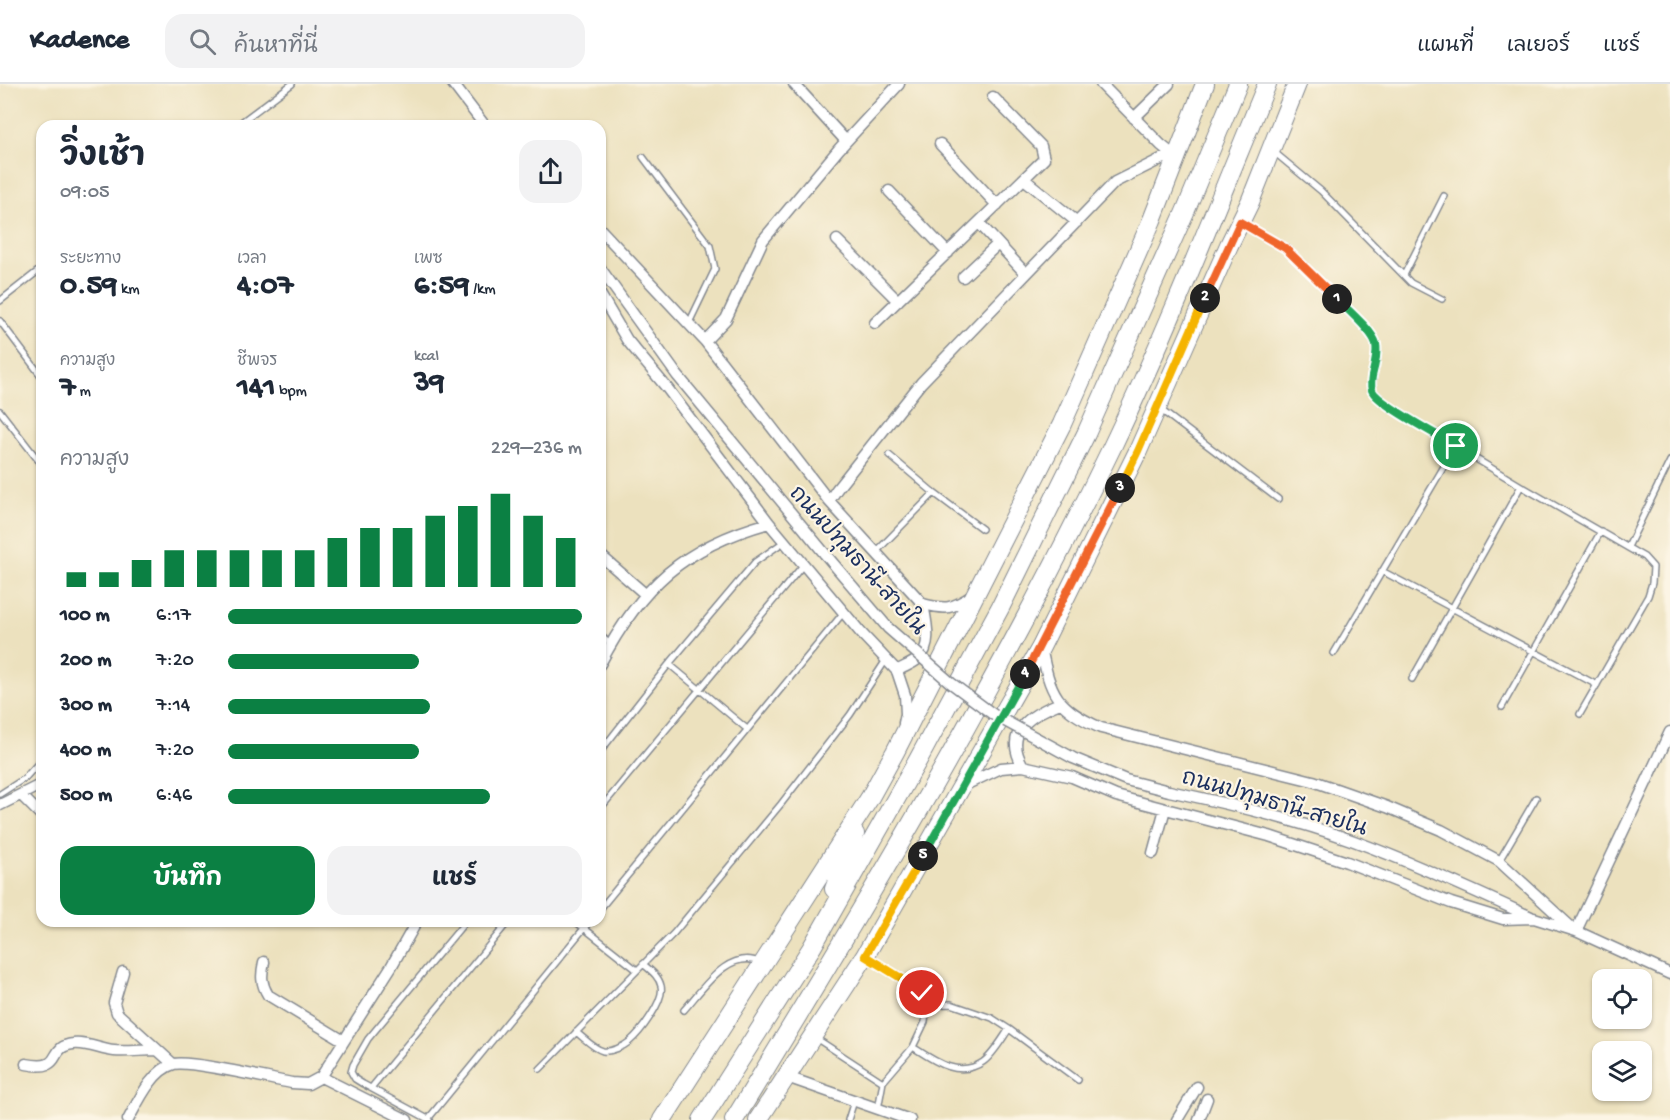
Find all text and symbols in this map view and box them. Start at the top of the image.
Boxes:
search box [165,14,585,68]
text: Kadence [30,25,129,58]
icon: search [186,25,219,58]
text: ค้นหาที่นี่ [234,35,318,61]
text: แผนที่ [1417,35,1474,60]
text: เลเยอร์ [1507,35,1570,60]
text: แชร์ [1603,35,1640,60]
text: วิ่งเช้า [60,140,145,178]
button: share [519,140,582,203]
text: 09:05 [60,182,110,205]
text: ระยะทาง [60,251,121,270]
text: เวลา [237,251,267,270]
text: เพซ [414,251,443,270]
text: 0.59 [60,270,117,305]
text: 4:07 [237,270,293,305]
text: 6:59 [414,270,469,305]
text: km [117,281,140,300]
text: /km [469,281,496,300]
pin: 2 [1190,283,1220,313]
pin: 1 [1322,284,1352,314]
text: 2 [1201,288,1209,307]
text: 1 [1334,289,1340,308]
text: kcal [414,348,439,367]
text: ความสูง [60,353,115,372]
text: ชีพจร [237,353,277,372]
text: 39 [414,367,445,402]
text: 7 [60,372,76,407]
text: 141 [237,372,275,407]
text: m [76,383,91,402]
text: bpm [275,383,307,402]
pin [1430,420,1481,471]
icon: arrive [1439,429,1472,462]
text: 229–236 m [491,438,582,461]
text: ความสูง [60,450,129,473]
pin: 3 [1105,473,1135,503]
street label: ถนนปทุมธานี-สายใน [782,478,934,642]
text: 3 [1116,478,1124,497]
text: 100 m [60,605,110,628]
text: 6:17 [156,605,191,628]
text: 200 m [60,650,111,673]
text: 7:20 [156,650,194,673]
pin: 4 [1010,659,1040,689]
text: 4 [1021,664,1029,683]
text: 300 m [60,695,112,718]
text: 7:14 [156,695,190,718]
text: 400 m [60,740,111,763]
text: 7:20 [156,740,194,763]
street label: ถนนปทุมธานี-สายใน [1178,761,1371,844]
text: 500 m [60,785,112,808]
text: 6:46 [156,785,192,808]
pin: 5 [908,841,938,871]
button: บันทึก [60,846,315,915]
button: แชร์ [327,846,582,915]
text: 5 [919,846,927,865]
pin [896,967,947,1018]
map controls [1592,969,1652,1101]
button: locate [1592,969,1652,1029]
icon: check [905,976,938,1009]
button: layers [1592,1041,1652,1101]

